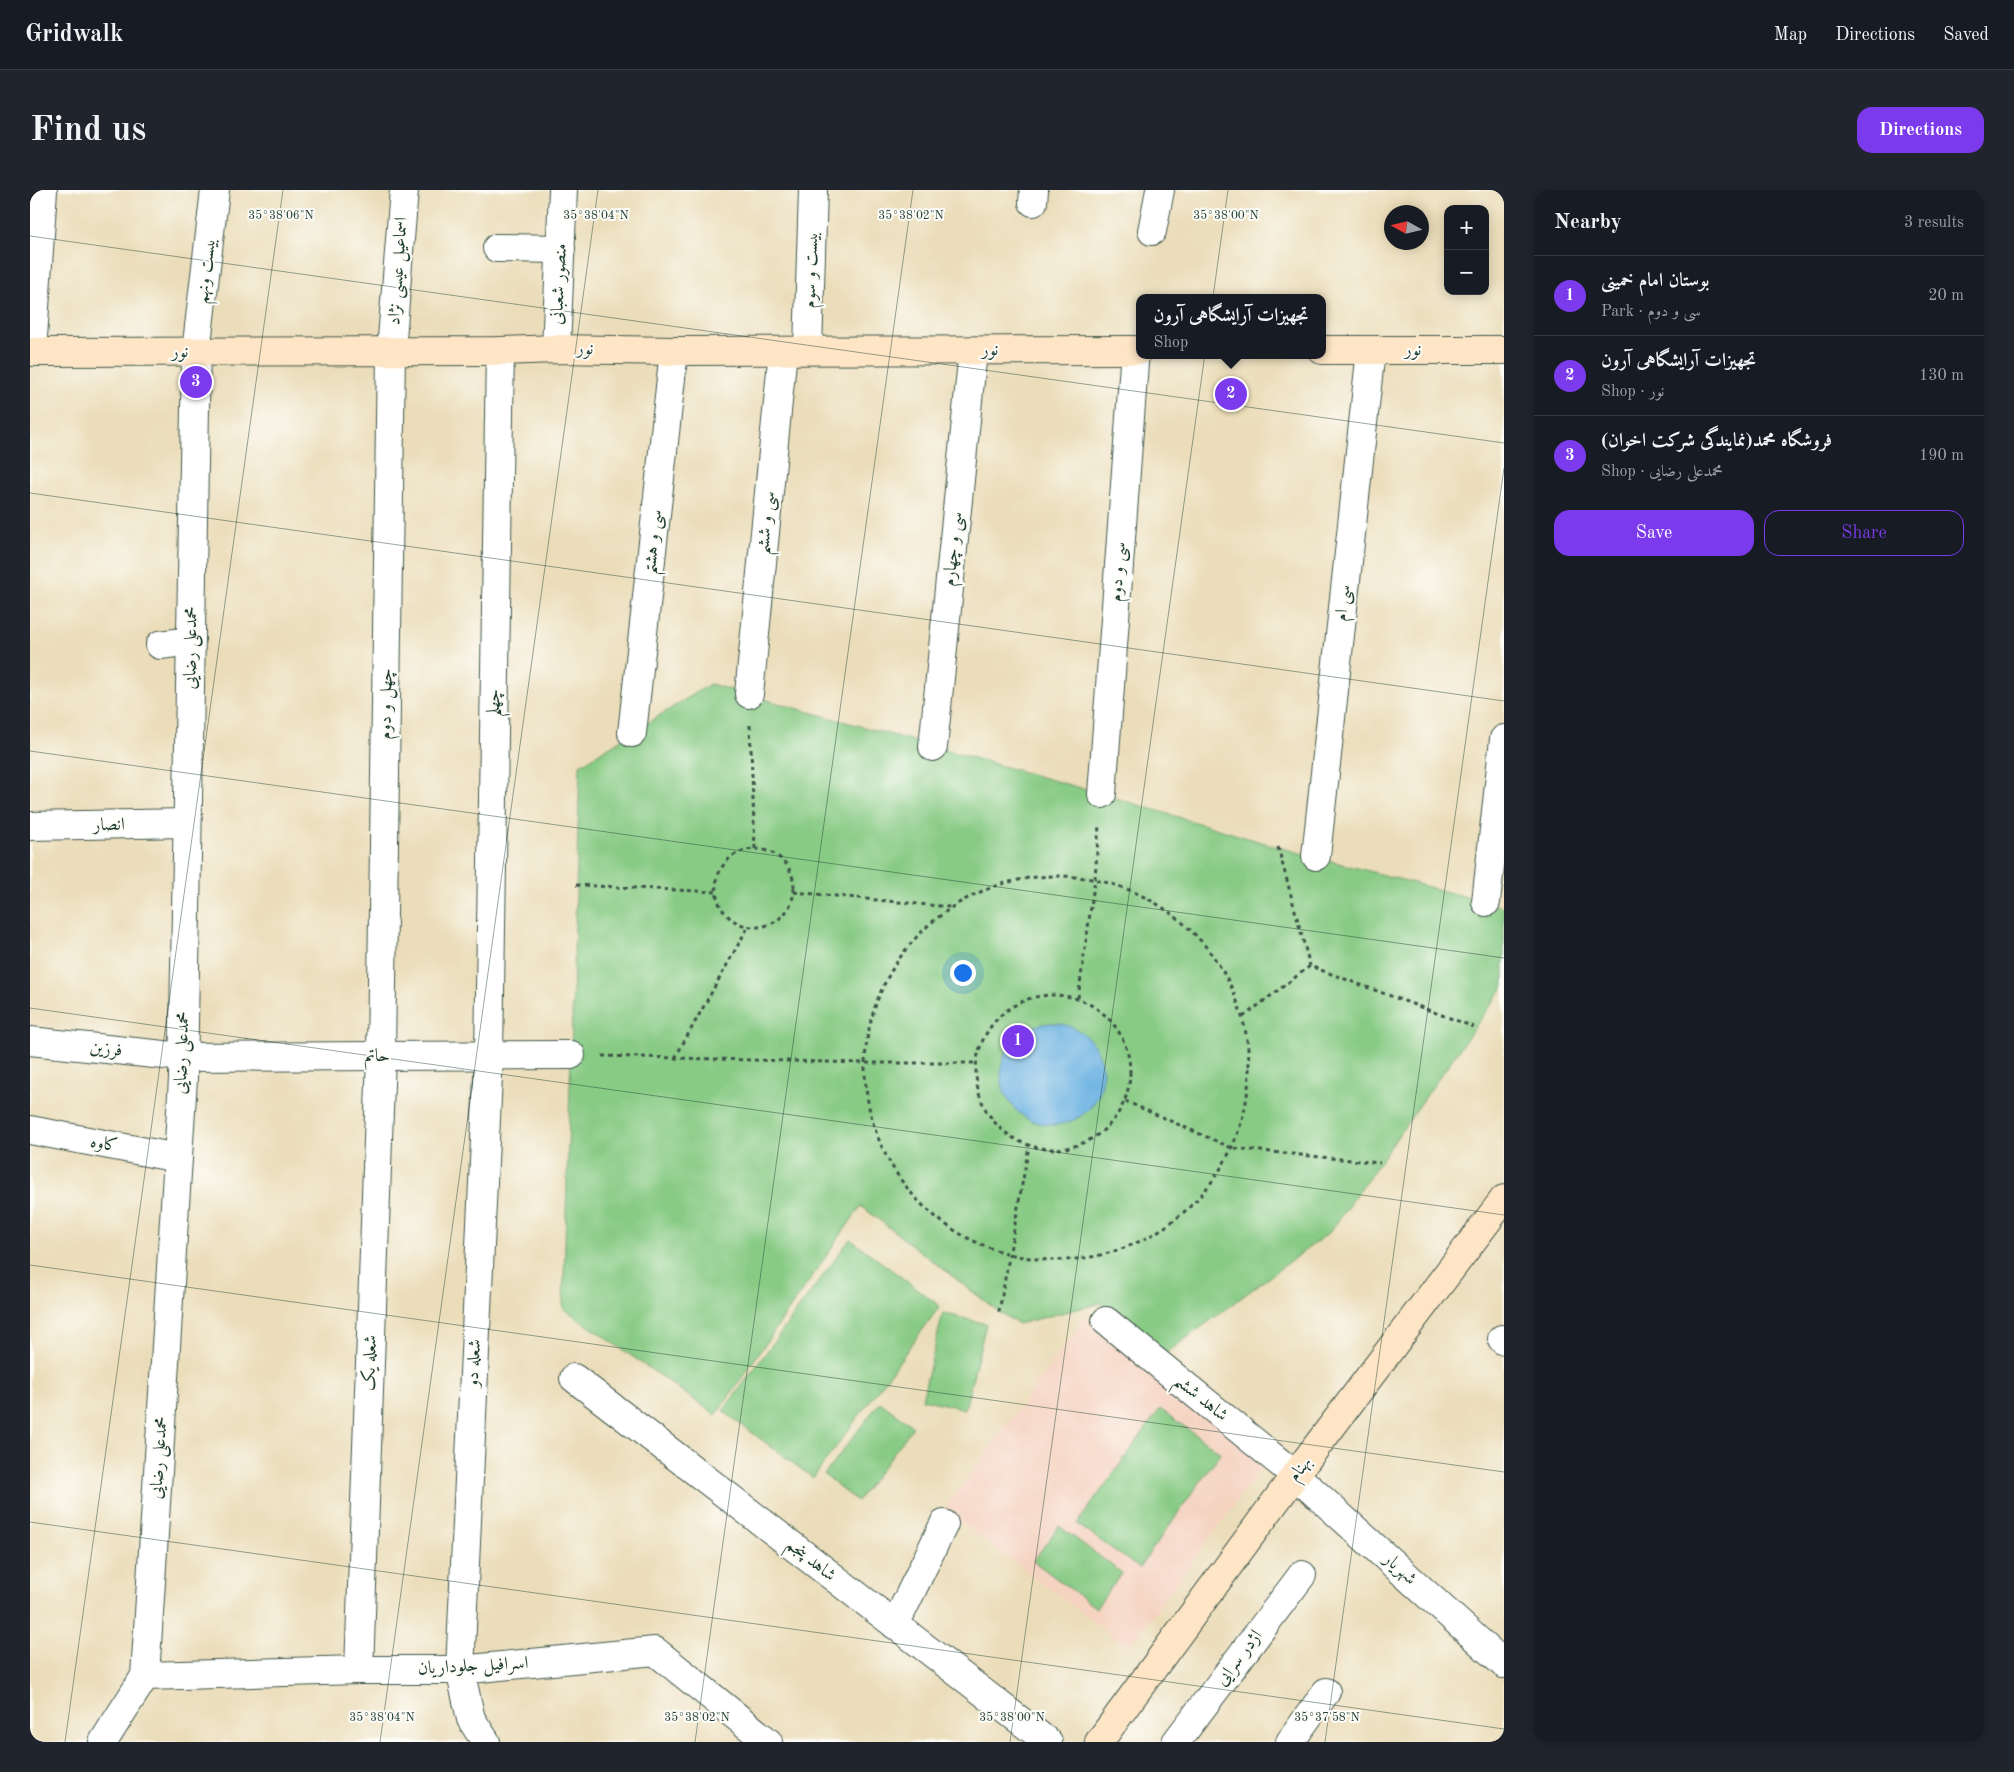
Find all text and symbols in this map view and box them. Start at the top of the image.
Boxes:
text: Gridwalk [25,23,123,47]
text: Map [1774,26,1807,44]
text: Directions [1835,26,1915,44]
text: Saved [1943,26,1989,44]
button: Directions [1857,107,1984,153]
text: Find us [30,113,146,148]
north arrow [1384,205,1429,250]
map controls [1444,205,1489,295]
button: + [1444,205,1489,250]
text: 35°38'06"N [248,209,314,222]
text: 35°38'04"N [563,209,629,222]
text: 35°38'02"N [878,209,944,222]
text: 35°38'00"N [1193,209,1259,222]
text: Nearby [1554,212,1622,233]
text: 3 results [1904,215,1964,231]
street label: اسماعیل عیسی نژاد [385,216,414,326]
street label: بیست و سوم [801,231,827,309]
street label: بیست ونهم [193,237,226,306]
street label: منصور شعبانی [548,243,571,325]
button: − [1444,250,1489,295]
text: بوستان امام خمینی [1601,272,1709,291]
text: 1 [1565,288,1575,304]
text: 20 m [1928,288,1964,304]
popup [1136,294,1326,359]
text: Park · سی و دوم [1601,304,1701,320]
text: تجهیزات آرایشگاهی آرون [1153,307,1309,326]
text: Shop [1153,335,1188,351]
street label: نور [574,340,594,359]
street label: نور [980,341,998,360]
street label: نور [1403,341,1421,360]
street label: نور [170,343,188,362]
text: تجهیزات آرایشگاهی آرون [1601,352,1756,371]
pin: 3 [180,363,212,401]
text: 2 [1565,368,1575,384]
text: 130 m [1919,368,1964,384]
pin: 2 [1215,375,1247,413]
text: Shop · نور [1601,384,1664,400]
text: فروشگاه محمد(نمایندگی شرکت اخوان) [1601,432,1832,451]
text: 3 [1565,448,1575,464]
text: 190 m [1919,448,1964,464]
text: Shop · محمدعلی رضایی [1601,464,1723,480]
street label: سی و ششم [754,490,786,557]
street label: سی و هشتم [641,509,673,576]
button: Save [1554,510,1754,556]
button: Share [1764,510,1964,556]
street label: سی و چهارم [940,511,972,588]
street label: سی و دوم [1107,541,1135,603]
street label: سی ام [1332,584,1360,623]
street label: محمدعلی رضایی [181,606,204,690]
street label: چهل و دوم [376,668,402,740]
street label: چهلم [485,689,511,717]
street label: انصار [91,816,125,835]
your location [950,960,976,986]
street label: محمدعلی رضایی [172,1011,195,1095]
pin: 1 [1002,1022,1034,1060]
street label: فرزین [88,1038,123,1062]
street label: حاتم [364,1047,390,1071]
street label: کاوه [89,1132,119,1156]
street label: شعله یک [359,1335,381,1391]
street label: شعله دو [464,1339,485,1389]
street label: شاهد ششم [1166,1371,1231,1431]
street label: محمدعلی رضایی [147,1416,174,1500]
street label: بهنام [1285,1453,1320,1488]
street label: شاهد پنجم [778,1535,839,1590]
street label: شهریار [1377,1548,1420,1590]
street label: اژدر سرایی [1212,1627,1267,1690]
street label: اسرافیل جلوداریان [417,1654,529,1681]
text: 35°38'04"N [349,1711,415,1724]
text: 35°38'02"N [664,1711,730,1724]
text: 35°38'00"N [979,1711,1045,1724]
text: 35°37'58"N [1294,1711,1360,1724]

